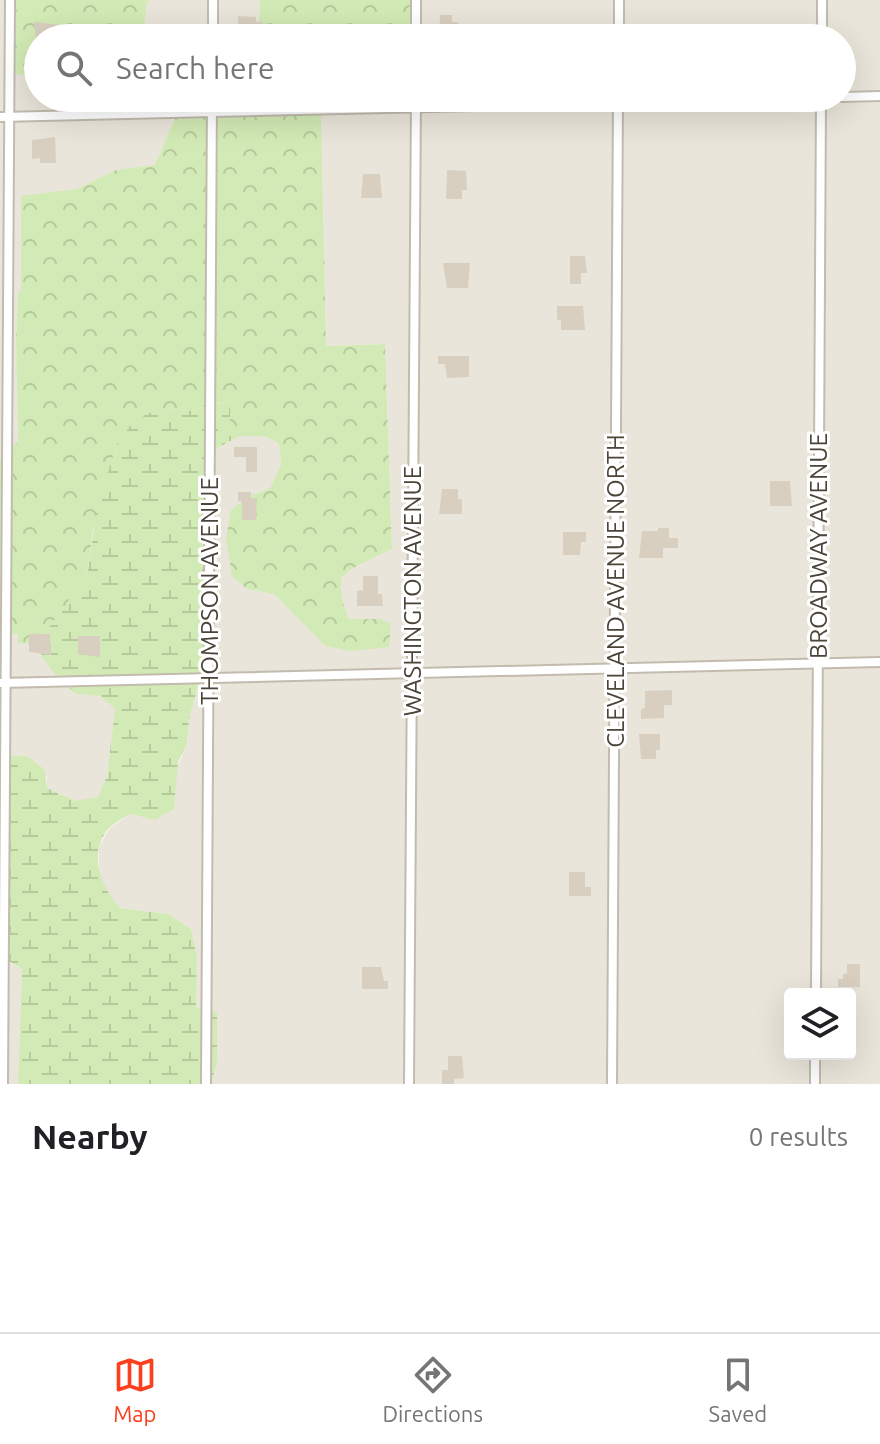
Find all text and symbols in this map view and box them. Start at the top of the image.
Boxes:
search box [24,24,856,112]
icon: search [52,46,96,90]
text: Search here [116,51,275,85]
street label: BROADWAY AVENUE [805,433,832,659]
street label: CLEVELAND AVENUE NORTH [602,434,629,748]
street label: WASHINGTON AVENUE [399,466,426,716]
street label: THOMPSON AVENUE [196,477,223,705]
map controls [784,988,856,1060]
button: layers [784,988,856,1060]
text: Nearby [32,1117,147,1155]
text: 0 results [749,1122,848,1151]
tab: Map [113,1353,157,1426]
tab: Directions [382,1353,483,1426]
tab: Saved [709,1353,767,1426]

